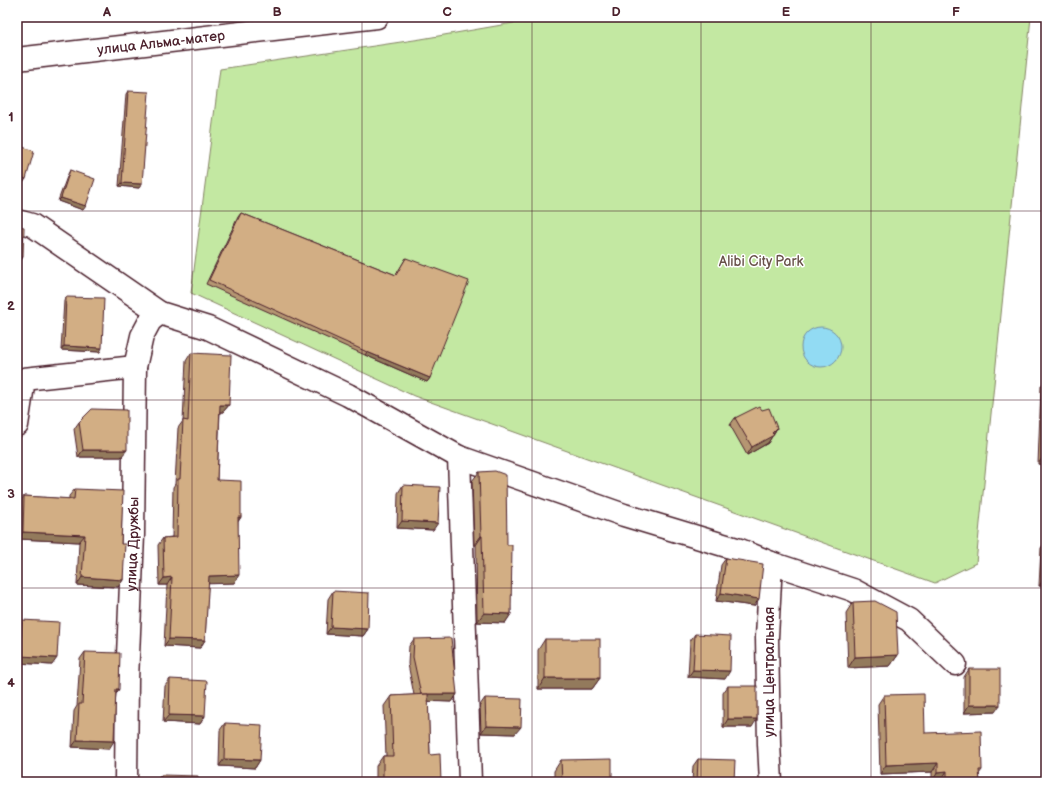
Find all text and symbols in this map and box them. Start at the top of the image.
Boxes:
text: A [102,4,111,20]
text: B [272,4,282,20]
text: C [442,4,452,20]
text: D [611,4,621,20]
text: E [782,4,791,20]
text: F [952,4,960,20]
street label: улица Альма-матер [96,26,226,58]
text: 1 [8,109,14,125]
park label: Alibi City Park [719,253,803,270]
text: 2 [7,298,15,314]
text: 3 [7,486,15,502]
street label: улица Дружбы [122,497,142,592]
street label: улица Центральная [761,607,778,737]
text: 4 [7,675,15,691]

